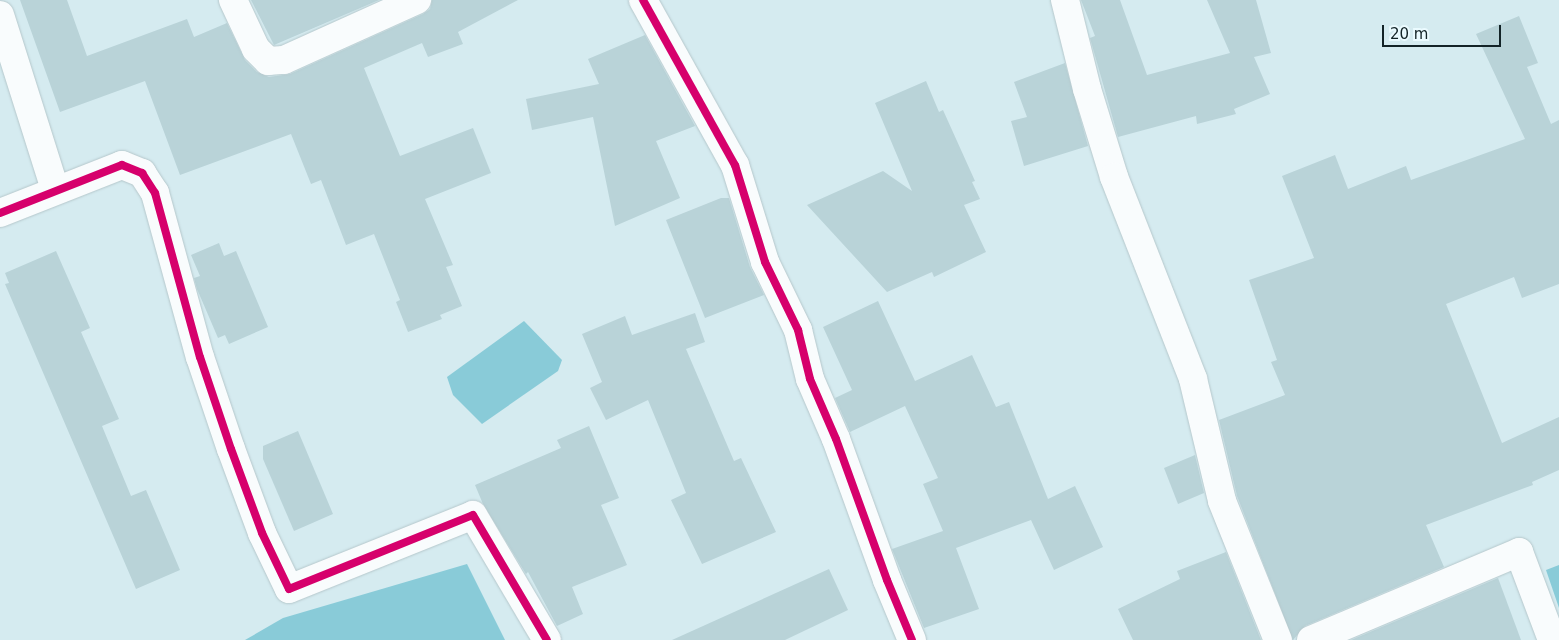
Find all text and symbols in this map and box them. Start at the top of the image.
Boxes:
scale bar [1384,15,1503,47]
text: 20 m [1390,25,1428,43]

